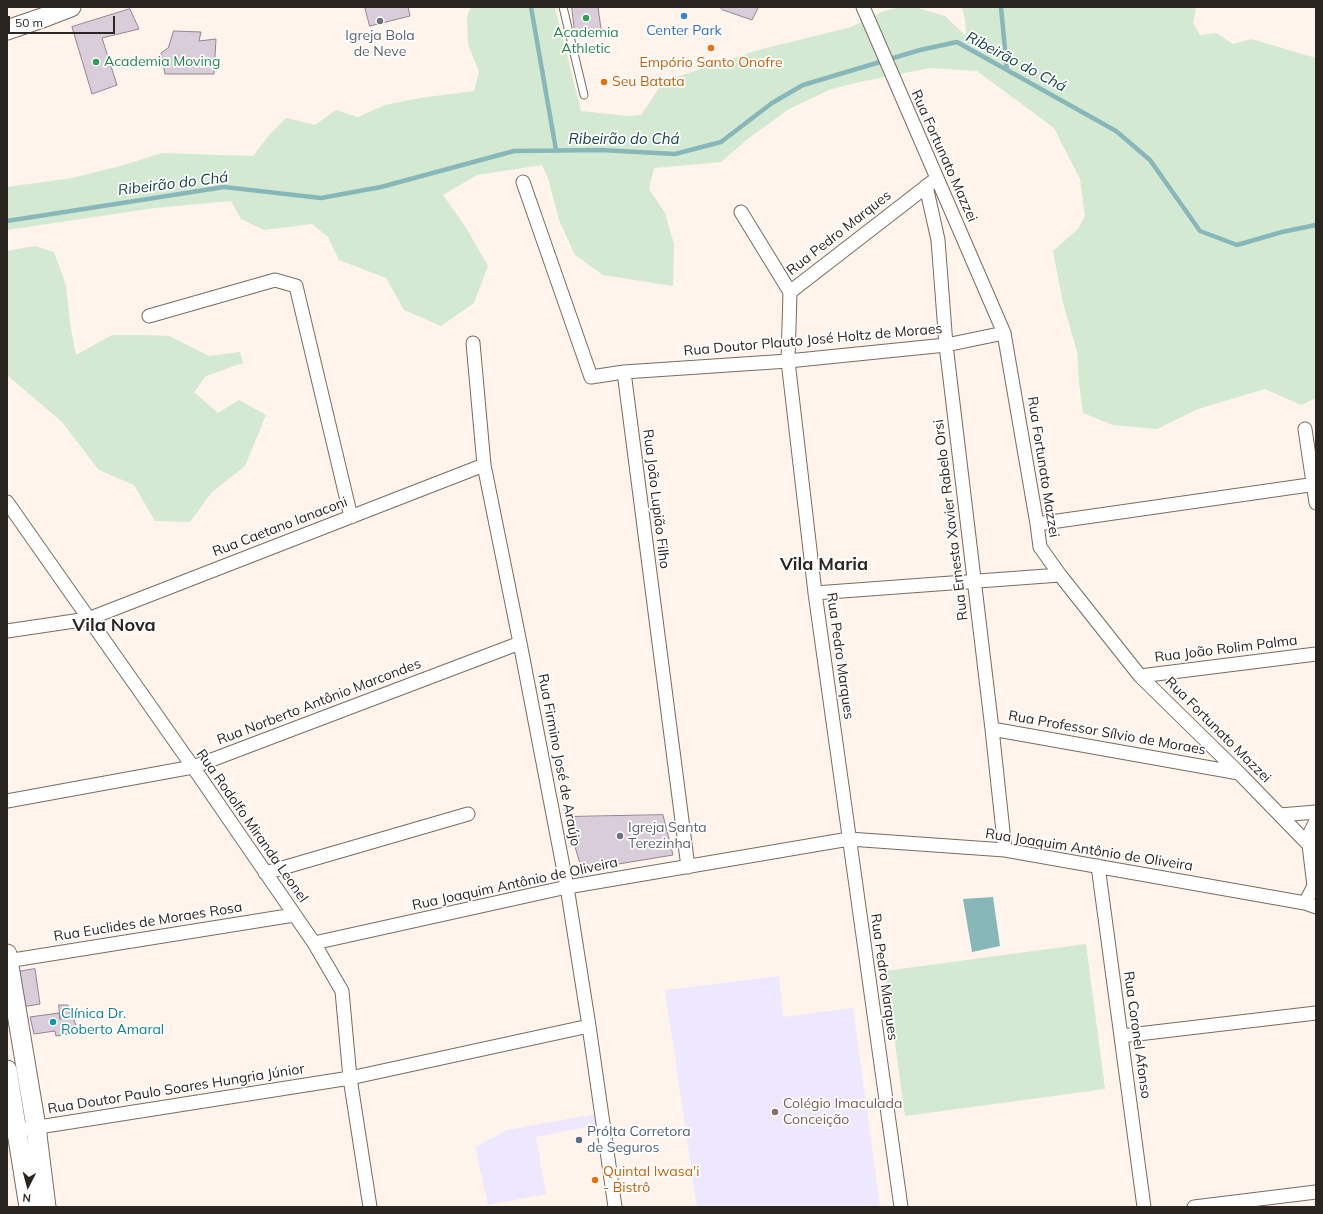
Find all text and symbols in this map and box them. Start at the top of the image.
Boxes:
scale bar [10,8,117,34]
marker: Center Park [679,11,689,21]
marker: Academia Athletic [581,13,591,23]
text: 50 m [15,15,43,30]
marker: Igreja Bola de Neve [375,16,385,26]
place label: Center Park [646,23,722,39]
place label: Academia Athletic [553,25,619,58]
place label: Igreja Bola de Neve [345,28,415,60]
water label: Ribeirão do Chá [963,28,1069,96]
marker: Empório Santo Onofre [706,43,716,53]
place label: Academia Moving [104,54,221,70]
place label: Empório Santo Onofre [639,55,783,71]
marker: Academia Moving [91,57,101,67]
place label: Seu Batata [612,74,685,90]
marker: Seu Batata [599,77,609,87]
street label: Rua Fortunato Mazzei [907,87,981,225]
water label: Ribeirão do Chá [568,130,680,148]
water label: Ribeirão do Chá [117,168,229,200]
street label: Rua Pedro Marques [784,187,894,279]
street label: Rua Doutor Plauto José Holtz de Moraes [683,320,943,360]
street label: Rua Fortunato Mazzei [1024,395,1062,539]
street label: Rua Ernesta Xavier Rabelo Orsi [930,418,972,622]
street label: Rua João Lupião Filho [639,428,673,570]
street label: Rua Caetano Ianaconi [210,493,350,561]
district label: Vila Maria [780,554,868,576]
street label: Rua Pedro Marques [823,592,857,720]
district label: Vila Nova [72,615,156,637]
street label: Rua João Rolim Palma [1154,632,1298,666]
street label: Rua Norberto Antônio Marcondes [215,655,423,749]
street label: Rua Firmino José de Araújo [534,672,584,848]
street label: Rua Fortunato Mazzei [1162,674,1274,786]
street label: Rua Professor Sílvio de Moraes [1007,707,1207,759]
street label: Rua Rodolfo Miranda Leonel [193,746,311,906]
place label: Igreja Santa Terezinha [628,820,707,852]
street label: Rua Joaquim Antônio de Oliveira [984,825,1194,875]
marker: Igreja Santa Terezinha [615,831,625,841]
street label: Rua Joaquim Antônio de Oliveira [411,854,619,914]
street label: Rua Euclides de Moraes Rosa [53,899,243,945]
street label: Rua Pedro Marques [867,913,901,1041]
street label: Rua Coronel Afonso [1120,970,1154,1100]
place label: Clínica Dr. Roberto Amaral [61,1006,164,1038]
marker: Clínica Dr. Roberto Amaral [48,1017,58,1027]
street label: Rua Doutor Paulo Soares Hungria Júnior [46,1060,306,1118]
place label: Colégio Imaculada Conceição [783,1096,902,1128]
marker: Colégio Imaculada Conceição [770,1107,780,1117]
place label: PróIta Corretora de Seguros [587,1124,691,1156]
marker: PróIta Corretora de Seguros [574,1135,584,1145]
place label: Quintal Iwasa'i - Bistrô [603,1164,700,1196]
north arrow [8,1166,48,1206]
marker: Quintal Iwasa'i - Bistrô [590,1175,600,1185]
text: N [22,1191,32,1205]

